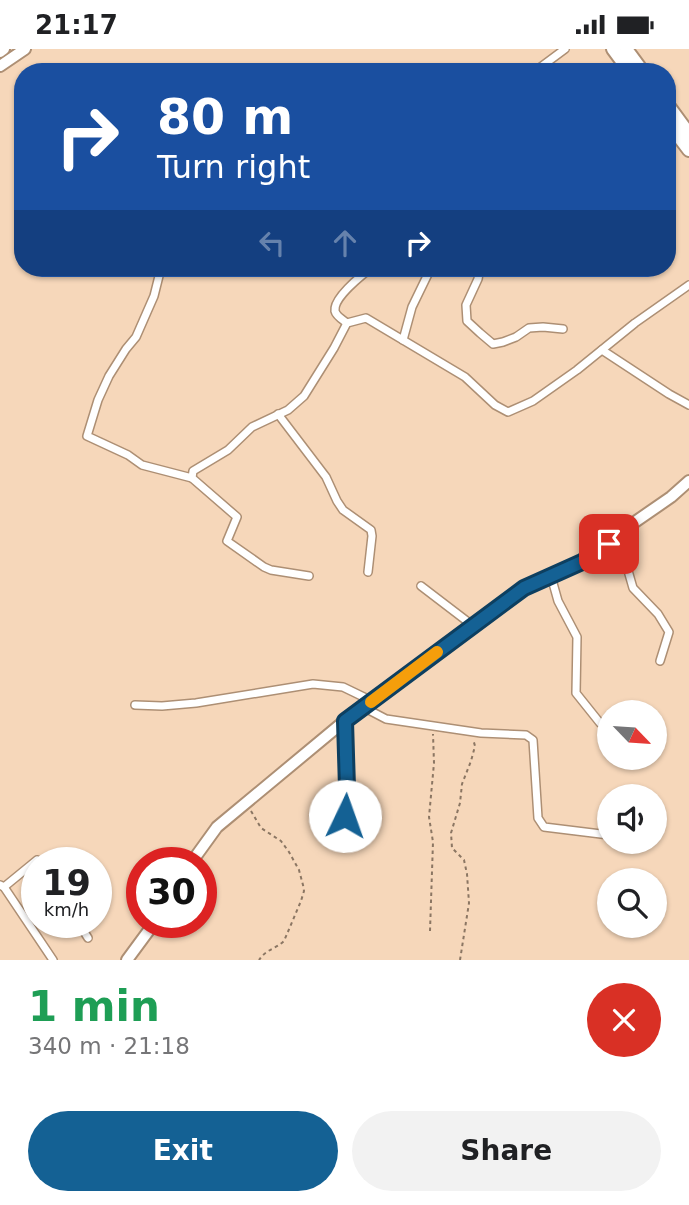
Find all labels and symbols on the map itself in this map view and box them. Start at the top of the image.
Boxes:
pin [579,514,639,574]
north arrow [597,700,667,770]
position arrow [308,779,382,853]
speed limit sign: 30 [126,847,217,938]

